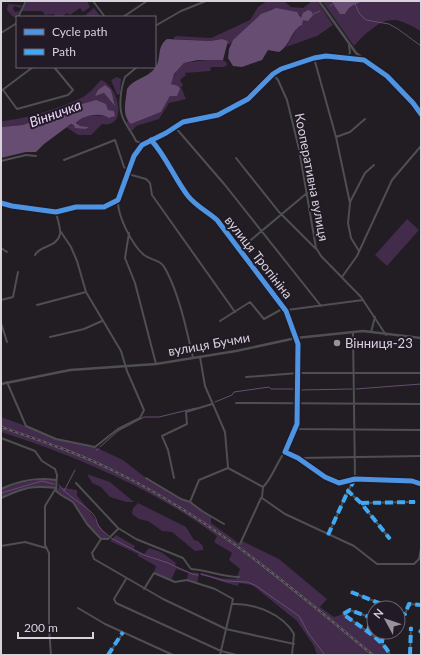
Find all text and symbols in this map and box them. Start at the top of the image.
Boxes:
legend [16,16,156,68]
text: Cycle path [52,24,107,39]
text: Path [52,44,76,59]
water label: Вінничка [27,96,83,130]
street label: Кооперативна вулиця [292,112,332,242]
street label: вулиця Тропініна [222,212,296,302]
street label: вулиця Бучми [167,329,251,359]
place label: Вінниця-23 [345,335,413,351]
marker: Вінниця-23 [332,338,342,348]
north arrow [366,600,406,640]
text: N [370,606,386,621]
scale bar [18,614,93,640]
text: 200 m [24,620,58,635]

